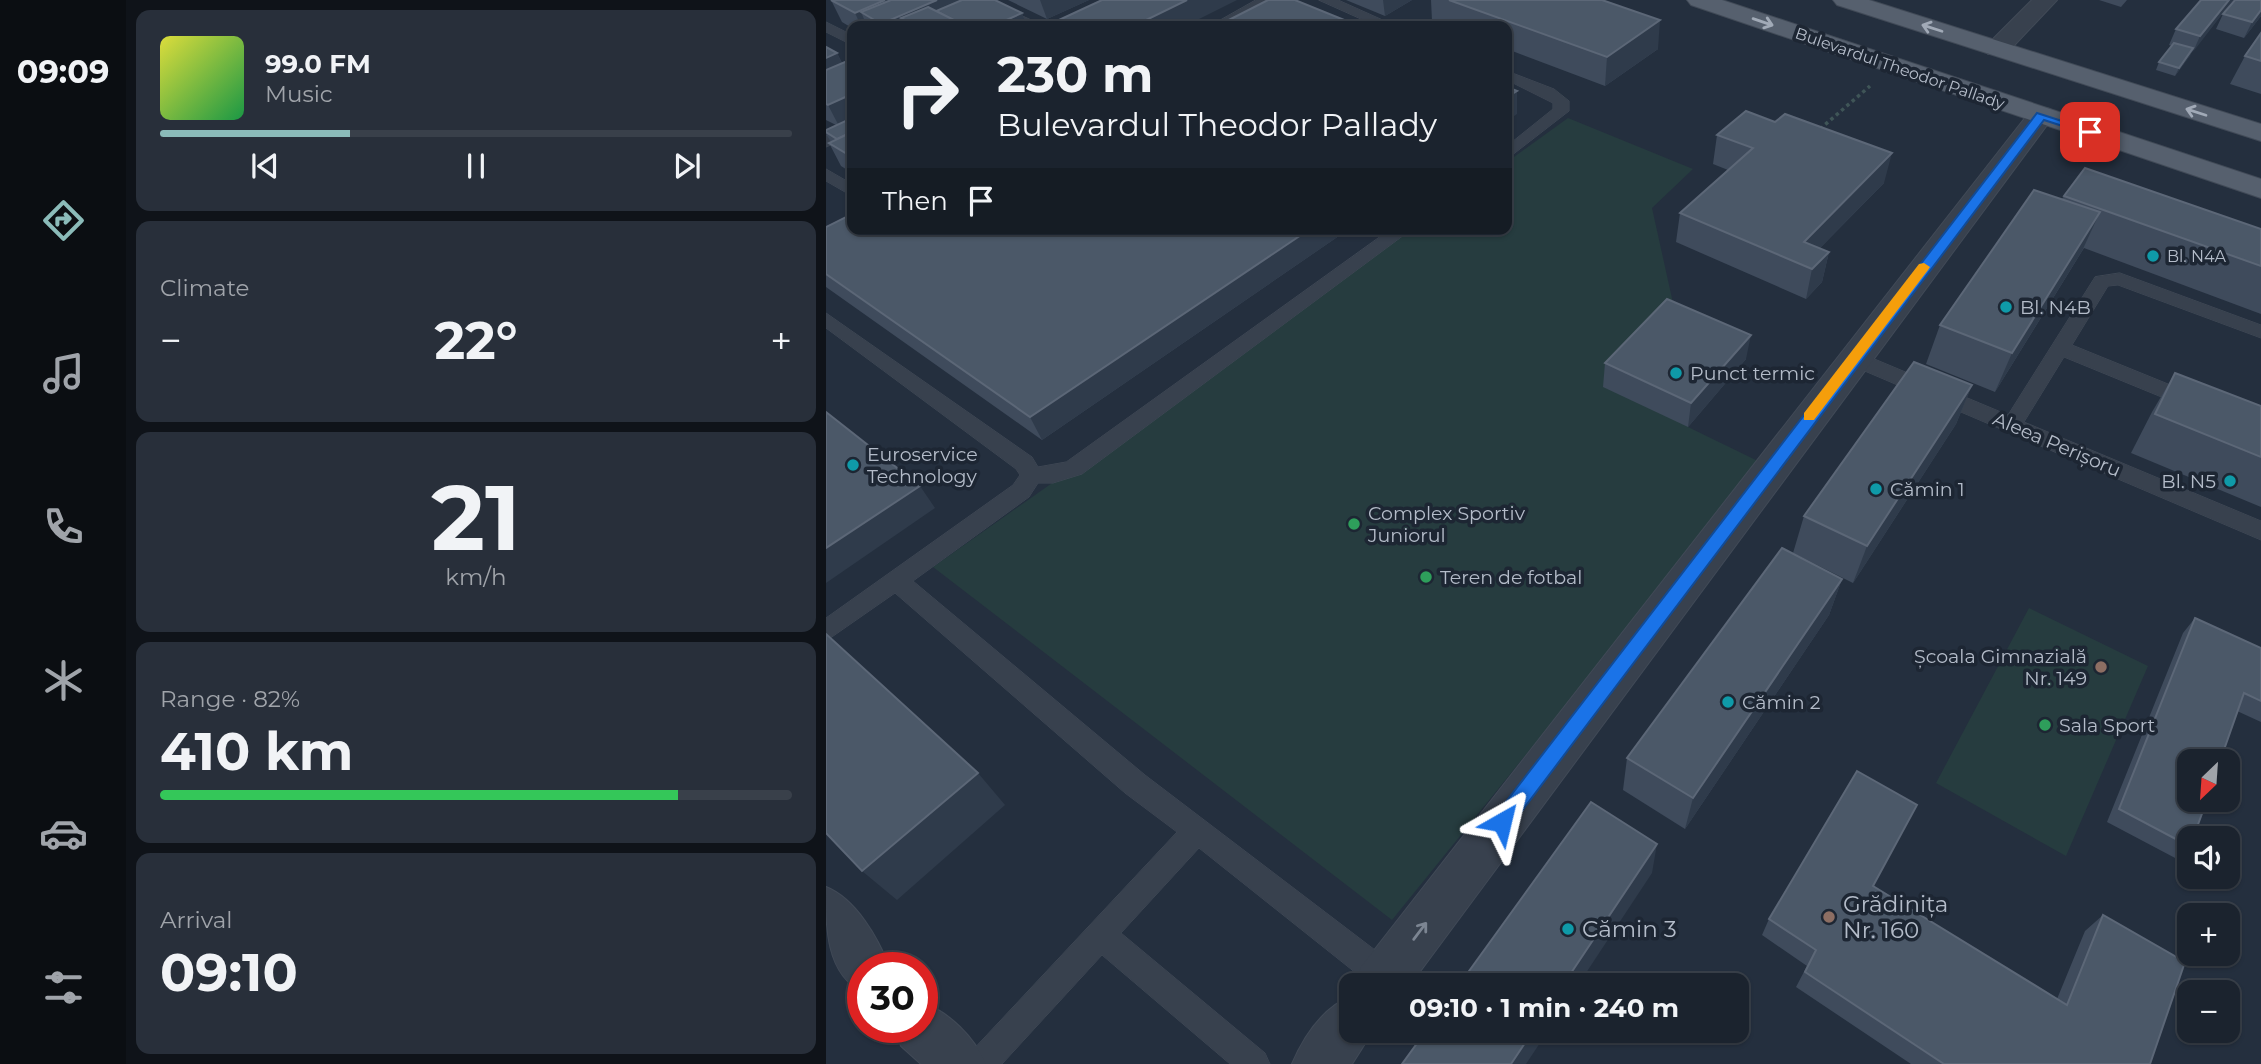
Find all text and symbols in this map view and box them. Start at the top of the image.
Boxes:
one-way arrow [1752,17,1774,29]
one-way arrow [1922,21,1944,33]
street label: Bulevardul Theodor Pallady [1793,24,2007,113]
text: 230 m [997,45,1153,104]
text: 99.0 FM [265,48,371,80]
icon: right [882,49,973,140]
text: 09:09 [17,52,109,91]
text: Music [265,80,333,108]
pin [2060,102,2120,162]
text: Bulevardul Theodor Pallady [997,105,1437,144]
one-way arrow [2185,105,2207,118]
icon: arrive [2071,113,2109,151]
icon: previous [246,147,284,185]
icon: pause [457,147,495,185]
icon: next [668,147,706,185]
icon: arrive [962,182,1000,220]
text: Then [882,185,948,217]
icon: directions [39,196,88,245]
place label: Bl. N4A [2167,247,2227,266]
marker: Bl. N4A [2145,248,2161,264]
text: Climate [160,274,249,302]
place label: Bl. N4B [2020,296,2091,319]
marker: Bl. N4B [1998,299,2014,315]
text: 22° [434,309,518,372]
text: − [160,317,182,364]
text: + [770,317,792,364]
icon: music [39,349,88,398]
place label: Punct termic [1690,362,1815,385]
marker: Punct termic [1668,365,1684,381]
street label: Aleea Perișoru [1989,407,2124,483]
place label: Euroservice Technology [867,443,978,488]
marker: Euroservice Technology [845,457,861,473]
text: 21 [431,462,521,573]
place label: Bl. N5 [2161,470,2216,493]
marker: Bl. N5 [2222,473,2238,489]
place label: Cămin 1 [1890,478,1965,501]
marker: Cămin 1 [1868,481,1884,497]
icon: phone [39,502,88,551]
place label: Complex Sportiv Juniorul [1367,502,1526,547]
marker: Complex Sportiv Juniorul [1346,516,1362,532]
text: km/h [445,563,507,591]
place label: Teren de fotbal [1440,566,1582,589]
marker: Teren de fotbal [1418,569,1434,585]
place label: Școala Gimnazială Nr. 149 [1914,645,2087,690]
icon: climate [39,656,88,705]
marker: Școala Gimnazială Nr. 149 [2093,659,2109,675]
text: Range · 82% [160,685,300,713]
place label: Cămin 2 [1742,691,1821,714]
marker: Cămin 2 [1720,694,1736,710]
place label: Sala Sport [2059,714,2156,737]
marker: Sala Sport [2037,717,2053,733]
text: 410 km [160,720,353,783]
north arrow [2177,749,2240,812]
map controls [2177,749,2240,1043]
position arrow [1465,785,1539,859]
icon: car [39,809,88,858]
button: sound [2177,826,2240,889]
place label: Grădinița Nr. 160 [1843,890,1948,944]
button: + [2177,903,2240,966]
text: Arrival [160,906,233,934]
marker: Grădinița Nr. 160 [1821,909,1837,925]
place label: Cămin 3 [1582,915,1677,943]
marker: Cămin 3 [1560,921,1576,937]
one-way arrow [1412,922,1427,941]
text: 09:10 [160,941,298,1004]
speed limit sign: 30 [847,952,938,1043]
icon: filters [39,963,88,1012]
button: − [2177,980,2240,1043]
text: 09:10 · 1 min · 240 m [1409,992,1679,1024]

